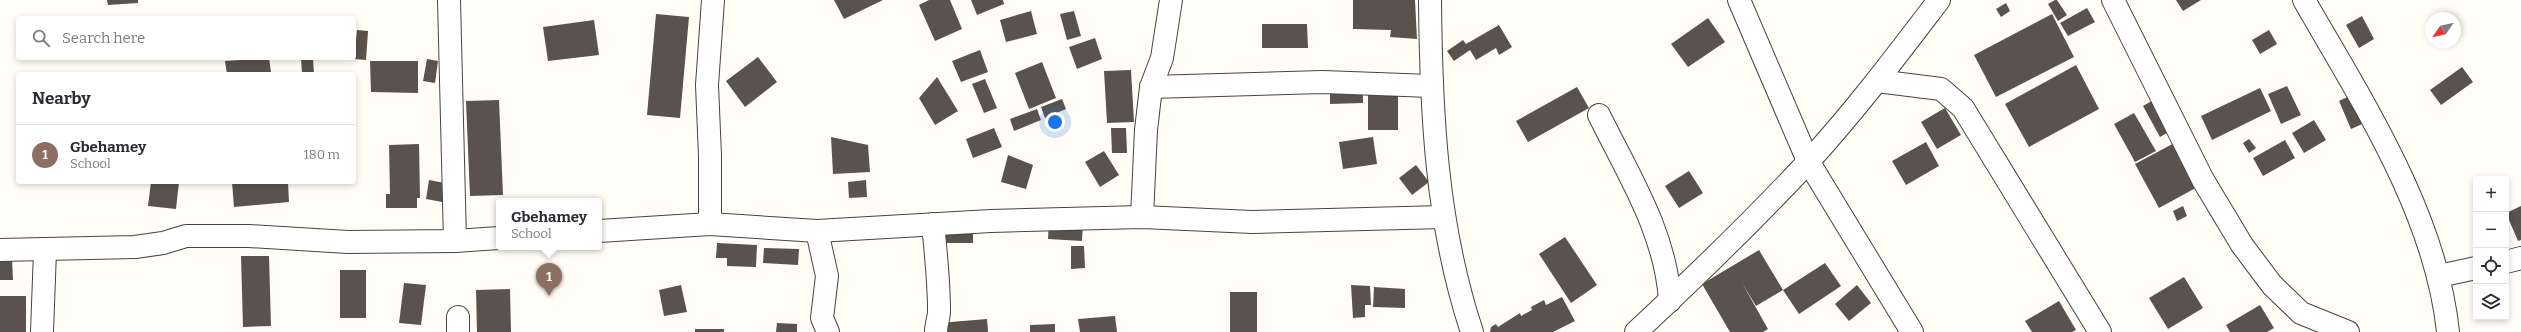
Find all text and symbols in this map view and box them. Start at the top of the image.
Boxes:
north arrow [2425,12,2461,48]
search box [16,16,356,60]
icon: search [30,27,52,49]
text: Search here [62,29,145,47]
text: Nearby [32,88,91,109]
your location [1045,112,1065,132]
text: Gbehamey [70,138,146,156]
text: 1 [42,147,48,162]
text: 180 m [304,147,340,162]
text: School [70,156,111,171]
map controls [2473,176,2509,320]
button: + [2473,176,2509,212]
popup [496,198,602,250]
text: Gbehamey [511,208,587,226]
button: − [2473,212,2509,248]
text: School [511,226,552,241]
button: locate [2473,248,2509,284]
pin: 1 [536,263,562,296]
button: layers [2473,284,2509,320]

